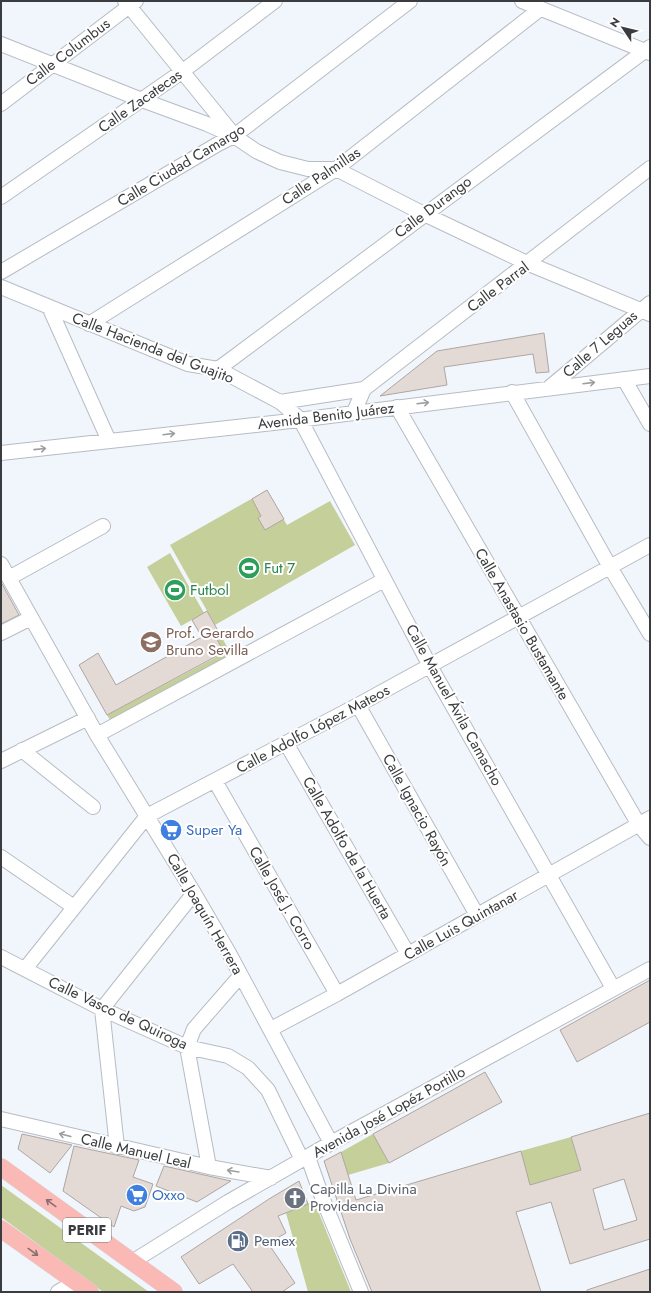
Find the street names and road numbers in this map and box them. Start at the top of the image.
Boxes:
street label: Calle Columbus [21,13,115,91]
street label: Calle Zacatecas [93,64,187,138]
street label: Calle Ciudad Camargo [113,118,249,212]
street label: Calle Palmillas [277,141,365,211]
street label: Calle Durango [390,171,476,243]
street label: Calle Parral [462,256,534,318]
street label: Calle 7 Leguas [558,305,642,383]
street label: Calle Hacienda del Guajito [69,307,237,389]
street label: Avenida Benito Juárez [256,397,396,435]
street label: Calle Anastasio Bustamante [469,544,575,704]
street label: Calle Manuel Ávila Camacho [400,620,508,790]
street label: Calle Adolfo López Mateos [232,679,394,779]
street label: Calle Ignacio Rayón [377,750,457,870]
street label: Calle Adolfo de la Huerta [297,772,397,924]
street label: Calle José J. Corro [243,842,321,954]
street label: Calle Joaquín Herrera [161,849,249,979]
street label: Calle Luis Quintanar [400,884,523,966]
street label: Calle Vasco de Quiroga [45,971,191,1055]
street label: Avenida José Lopéz Portillo [309,1061,469,1163]
street label: Calle Manuel Leal [79,1128,193,1174]
road number: PERIF [63,1218,111,1242]

